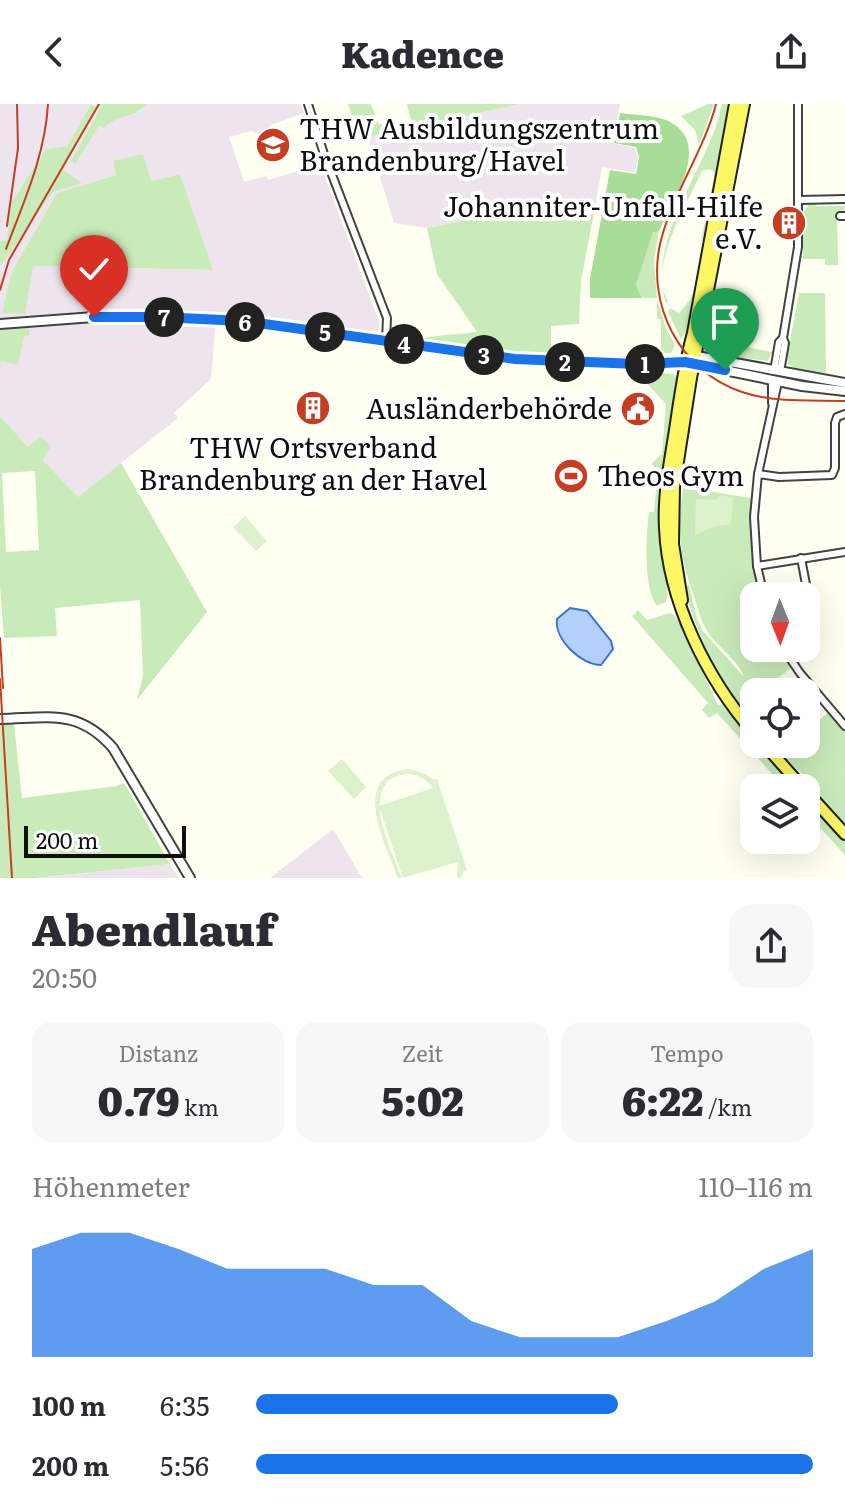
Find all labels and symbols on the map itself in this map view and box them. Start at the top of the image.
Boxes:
place label: THW Ausbildungszentrum Brandenburg/Havel [299,106,659,180]
school or university icon: THW Ausbildungszentrum Brandenburg/Havel [254,126,292,164]
place label: Johanniter-Unfall-Hilfe e.V. [443,184,763,258]
building icon: Johanniter-Unfall-Hilfe e.V. [770,204,808,242]
pin [60,235,128,317]
pin [691,288,759,370]
pin: 7 [144,297,184,337]
pin: 6 [225,302,265,342]
pin: 5 [305,312,345,352]
pin: 4 [384,324,424,364]
pin: 3 [464,335,504,375]
pin: 2 [545,342,585,382]
pin: 1 [625,344,665,384]
place label: Ausländerbehörde [366,386,612,428]
building icon: THW Ortsverband Brandenburg an der Havel [294,389,332,427]
public building icon: Ausländerbehörde [619,390,657,428]
place label: THW Ortsverband Brandenburg an der Havel [139,425,487,499]
place label: Theos Gym [597,453,744,495]
sports icon: Theos Gym [552,457,590,495]
north arrow [740,582,820,662]
scale bar [24,822,186,858]

